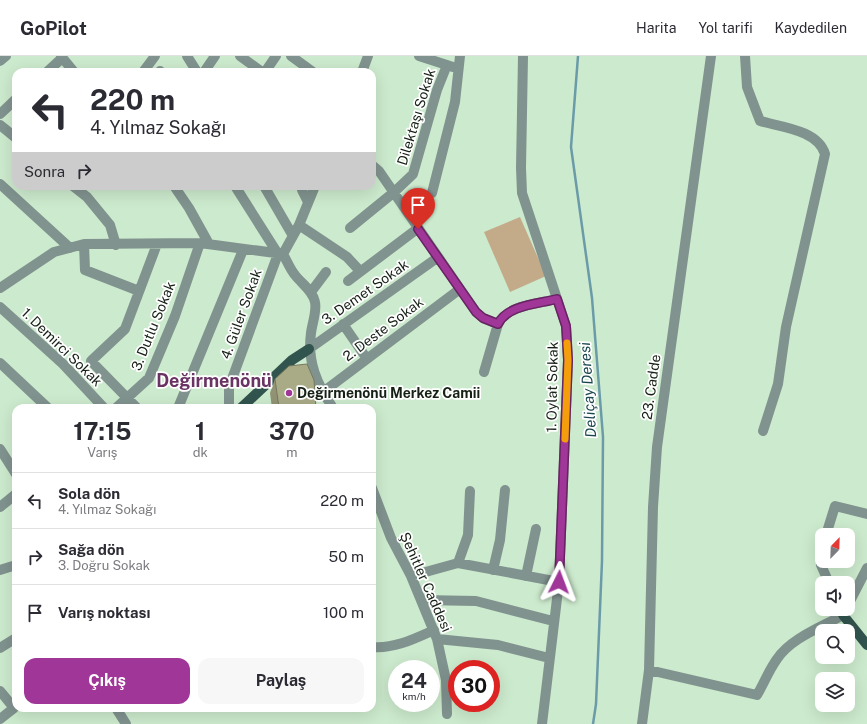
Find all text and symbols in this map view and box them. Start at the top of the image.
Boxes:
text: GoPilot [20,17,87,39]
text: Harita [636,20,676,36]
text: Yol tarifi [698,20,753,36]
text: Kaydedilen [775,20,847,36]
street label: Dilektaşı Sokak [394,67,438,167]
text: 220 m [90,83,175,116]
icon: left [24,84,76,136]
text: 4. Yılmaz Sokağı [90,117,226,138]
icon: right [73,160,95,182]
text: Sonra [24,163,65,180]
pin [401,188,435,229]
icon: arrive [407,194,429,216]
street label: 3. Demet Sokak [319,256,411,328]
street label: 4. Güler Sokak [217,266,265,361]
street label: 3. Dutlu Sokak [128,279,178,373]
street label: 2. Deste Sokak [340,294,426,364]
street label: 1. Demirci Sokak [18,305,106,390]
street label: 1. Oylat Sokak [543,341,561,433]
water label: Deliçay Deresi [576,341,599,438]
street label: 23. Cadde [639,353,663,421]
district label: Değirmenönü [156,370,272,391]
place label: Değirmenönü Merkez Camii [297,385,480,401]
marker: Değirmenönü Merkez Camii [284,388,294,398]
text: 17:15 [73,417,131,445]
text: 1 [195,417,205,445]
text: 370 [269,417,315,445]
text: Varış [87,445,117,460]
text: dk [193,445,208,460]
text: m [286,445,298,460]
text: Sola dön [58,485,120,502]
icon: left [24,490,46,512]
text: 220 m [320,492,364,509]
text: 4. Yılmaz Sokağı [58,502,156,517]
north arrow [815,528,855,568]
map controls [815,528,855,712]
street label: Şehitler Caddesi [397,530,455,634]
text: Sağa dön [58,541,124,558]
icon: right [24,546,46,568]
text: 50 m [329,548,364,565]
text: 3. Doğru Sokak [58,558,150,573]
position arrow [538,561,580,603]
button: sound [815,576,855,616]
icon: arrive [24,602,46,624]
text: Varış noktası [58,604,150,621]
text: 100 m [323,604,364,621]
button: search [815,624,855,664]
button: Çıkış [24,658,190,704]
button: Paylaş [198,658,364,704]
speed limit sign: 30 [448,660,500,712]
text: 24 [401,669,427,693]
button: layers [815,672,855,712]
text: km/h [402,690,426,702]

